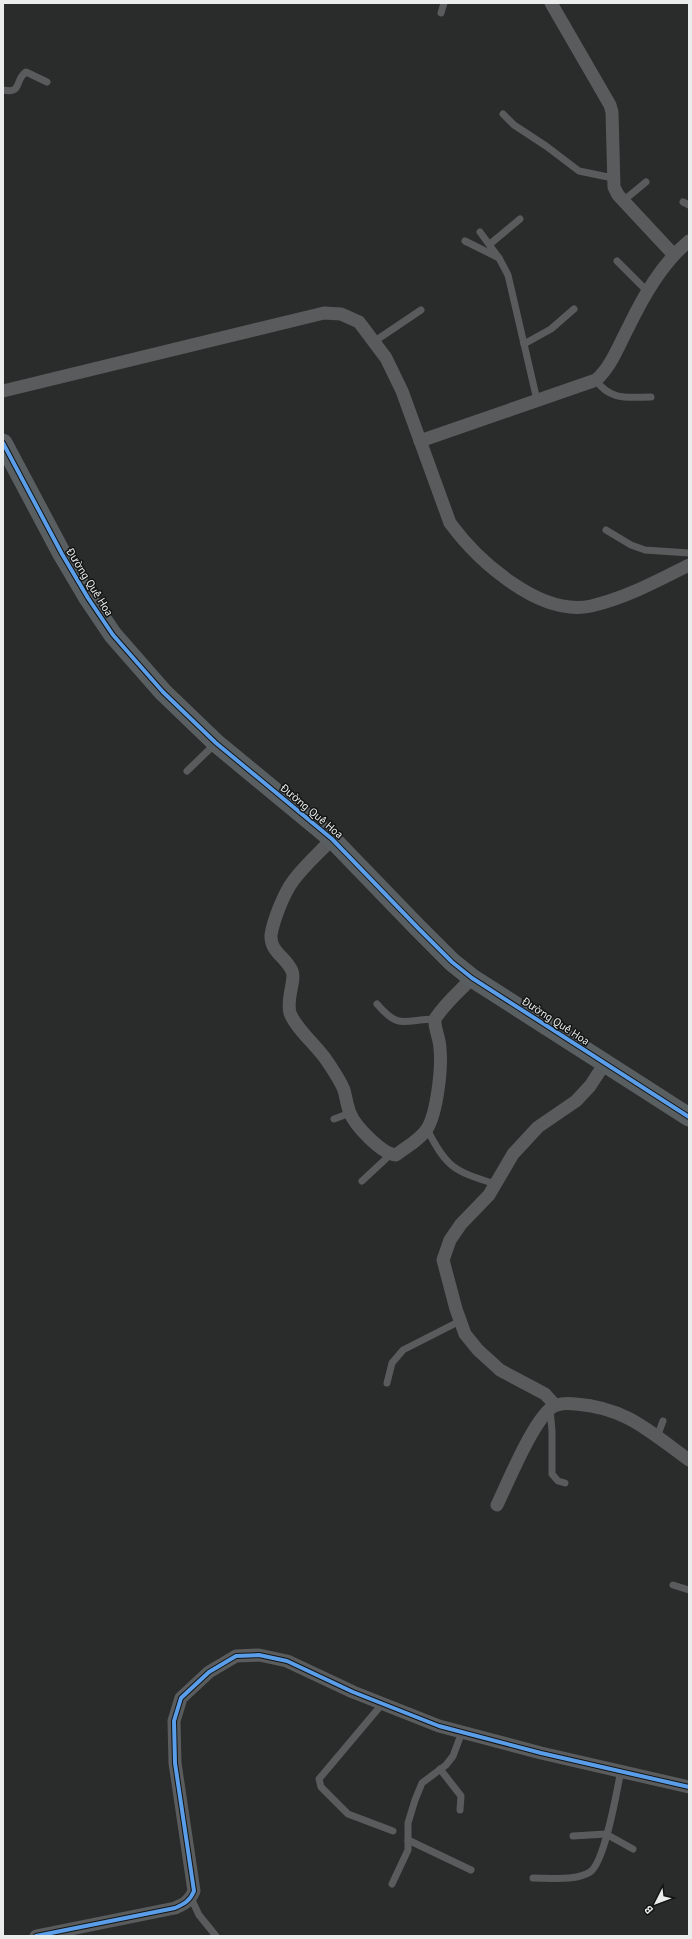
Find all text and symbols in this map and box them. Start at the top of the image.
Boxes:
street label: Đường Quế Hoa [63,545,116,619]
street label: Đường Quế Hoa [277,780,346,841]
street label: Đường Quế Hoa [519,994,592,1048]
north arrow [636,1883,676,1923]
text: B [641,1902,656,1917]

